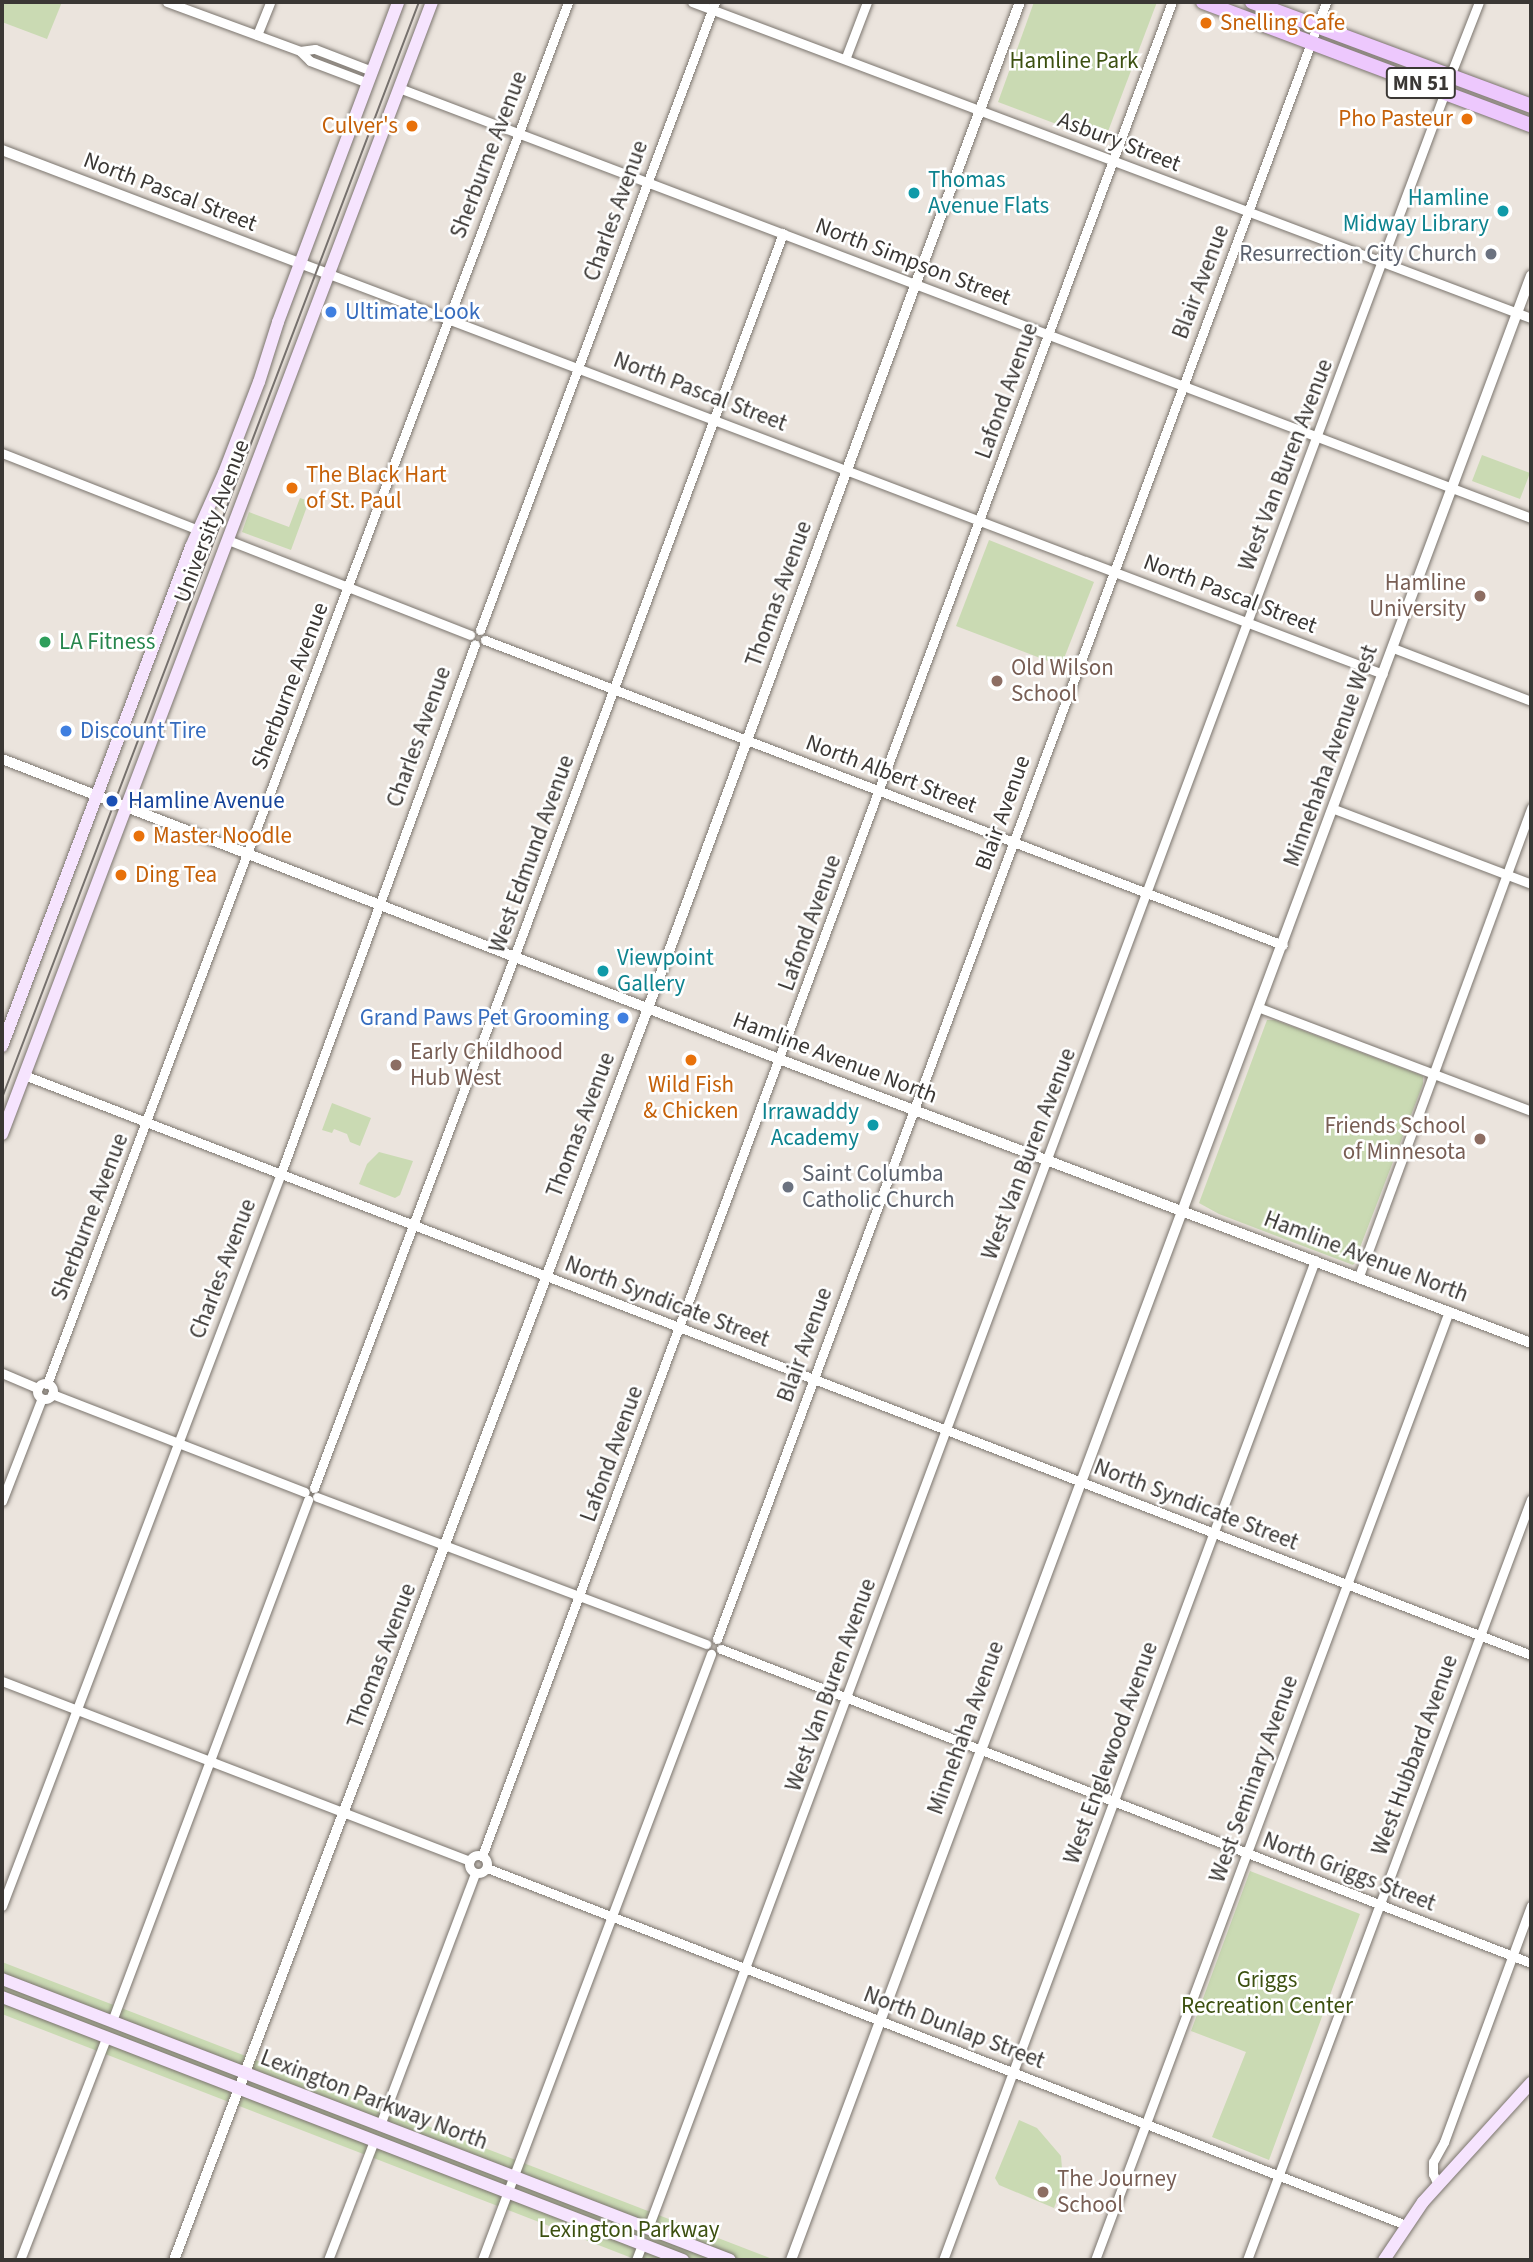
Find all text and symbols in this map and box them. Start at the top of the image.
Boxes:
place label: Snelling Cafe [1220,9,1345,37]
marker: Snelling Cafe [1198,15,1214,31]
park label: Hamline Park [1010,47,1138,75]
road number: MN 51 [1384,66,1458,100]
street label: Sherburne Avenue [444,67,534,243]
place label: Pho Pasteur [1338,105,1453,133]
street label: Asbury Street [1054,106,1184,178]
marker: Pho Pasteur [1459,111,1475,127]
place label: Culver's [322,112,398,140]
marker: Culver's [404,118,420,134]
street label: Charles Avenue [578,137,654,285]
street label: North Pascal Street [79,146,261,238]
place label: Thomas Avenue Flats [928,166,1049,220]
place label: Hamline Midway Library [1343,184,1489,238]
marker: Thomas Avenue Flats [906,185,922,201]
marker: Hamline Midway Library [1495,203,1511,219]
street label: North Simpson Street [812,212,1014,312]
street label: Blair Avenue [1167,221,1235,343]
place label: Resurrection City Church [1239,240,1477,268]
marker: Resurrection City Church [1483,246,1499,262]
place label: Ultimate Look [345,298,480,326]
marker: Ultimate Look [323,304,339,320]
street label: Lafond Avenue [970,319,1044,463]
street label: North Pascal Street [609,346,791,438]
street label: West Van Buren Avenue [1233,355,1339,575]
street label: University Avenue [168,436,256,606]
place label: The Black Hart of St. Paul [306,461,447,515]
marker: The Black Hart of St. Paul [284,480,300,496]
street label: Thomas Avenue [740,517,818,671]
street label: North Pascal Street [1139,548,1321,640]
place label: Hamline University [1369,569,1466,623]
marker: Hamline University [1472,588,1488,604]
street label: Sherburne Avenue [245,598,335,774]
place label: LA Fitness [59,628,155,656]
marker: LA Fitness [37,634,53,650]
street label: Minnehaha Avenue West [1278,641,1384,871]
place label: Old Wilson School [1011,654,1114,708]
street label: Charles Avenue [381,663,457,811]
marker: Old Wilson School [989,673,1005,689]
place label: Discount Tire [80,717,207,745]
marker: Discount Tire [58,723,74,739]
street label: North Albert Street [802,729,980,819]
street label: West Edmund Avenue [483,752,581,956]
street label: Blair Avenue [969,752,1037,874]
place label: Hamline Avenue [128,787,285,815]
marker: Hamline Avenue [102,791,122,811]
place label: Master Noodle [153,822,292,850]
marker: Master Noodle [131,828,147,844]
street label: Lafond Avenue [773,851,847,995]
place label: Ding Tea [135,861,217,889]
marker: Ding Tea [113,867,129,883]
place label: Viewpoint Gallery [617,944,714,998]
marker: Viewpoint Gallery [595,963,611,979]
place label: Grand Paws Pet Grooming [360,1004,609,1032]
street label: Hamline Avenue North [729,1006,941,1110]
marker: Grand Paws Pet Grooming [615,1010,631,1026]
place label: Early Childhood Hub West [410,1038,563,1092]
street label: West Van Buren Avenue [976,1044,1082,1264]
street label: Thomas Avenue [541,1049,621,1201]
marker: Wild Fish & Chicken [683,1052,699,1068]
marker: Early Childhood Hub West [388,1057,404,1073]
place label: Wild Fish & Chicken [643,1071,739,1125]
place label: Irrawaddy Academy [762,1098,859,1152]
place label: Friends School of Minnesota [1324,1112,1466,1166]
marker: Irrawaddy Academy [865,1117,881,1133]
street label: Sherburne Avenue [45,1129,135,1305]
marker: Friends School of Minnesota [1472,1131,1488,1147]
place label: Saint Columba Catholic Church [802,1160,955,1214]
marker: Saint Columba Catholic Church [780,1179,796,1195]
street label: Charles Avenue [184,1195,262,1343]
street label: Hamline Avenue North [1260,1205,1472,1309]
street label: North Syndicate Street [561,1250,773,1354]
street label: Blair Avenue [771,1284,839,1406]
street label: Lafond Avenue [575,1382,649,1526]
street label: North Syndicate Street [1090,1453,1302,1557]
street label: West Van Buren Avenue [780,1575,882,1795]
street label: Thomas Avenue [342,1580,422,1732]
street label: Minnehaha Avenue [922,1637,1010,1819]
street label: West Englewood Avenue [1058,1638,1164,1868]
street label: West Hubbard Avenue [1366,1651,1464,1859]
street label: West Seminary Avenue [1204,1672,1304,1886]
street label: North Griggs Street [1259,1826,1439,1918]
park label: Griggs Recreation Center [1181,1966,1353,2020]
street label: North Dunlap Street [859,1981,1049,2075]
street label: Lexington Parkway North [256,2044,492,2156]
place label: The Journey School [1057,2165,1177,2219]
marker: The Journey School [1035,2184,1051,2200]
park label: Lexington Parkway [539,2216,719,2244]

